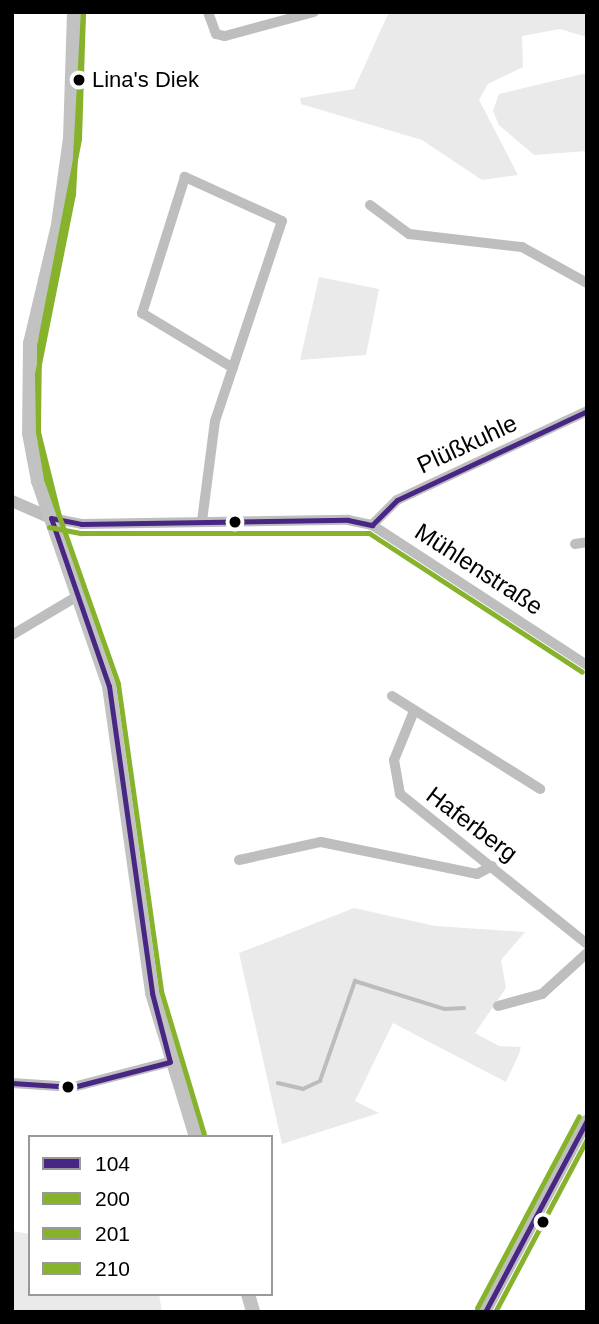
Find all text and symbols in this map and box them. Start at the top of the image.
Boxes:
place label: Lina's Diek [92,67,199,93]
marker: Lina's Diek [72,73,86,87]
street label: Plüßkuhle [413,408,521,480]
unlabelled marker [228,515,242,529]
street label: Mühlenstraße [410,517,548,621]
street label: Haferberg [421,780,523,868]
unlabelled marker [61,1080,75,1094]
legend [28,1135,273,1296]
text: 104 [95,1152,130,1175]
text: 200 [95,1187,130,1210]
unlabelled marker [536,1215,550,1229]
text: 201 [95,1222,130,1245]
text: 210 [95,1257,130,1280]

